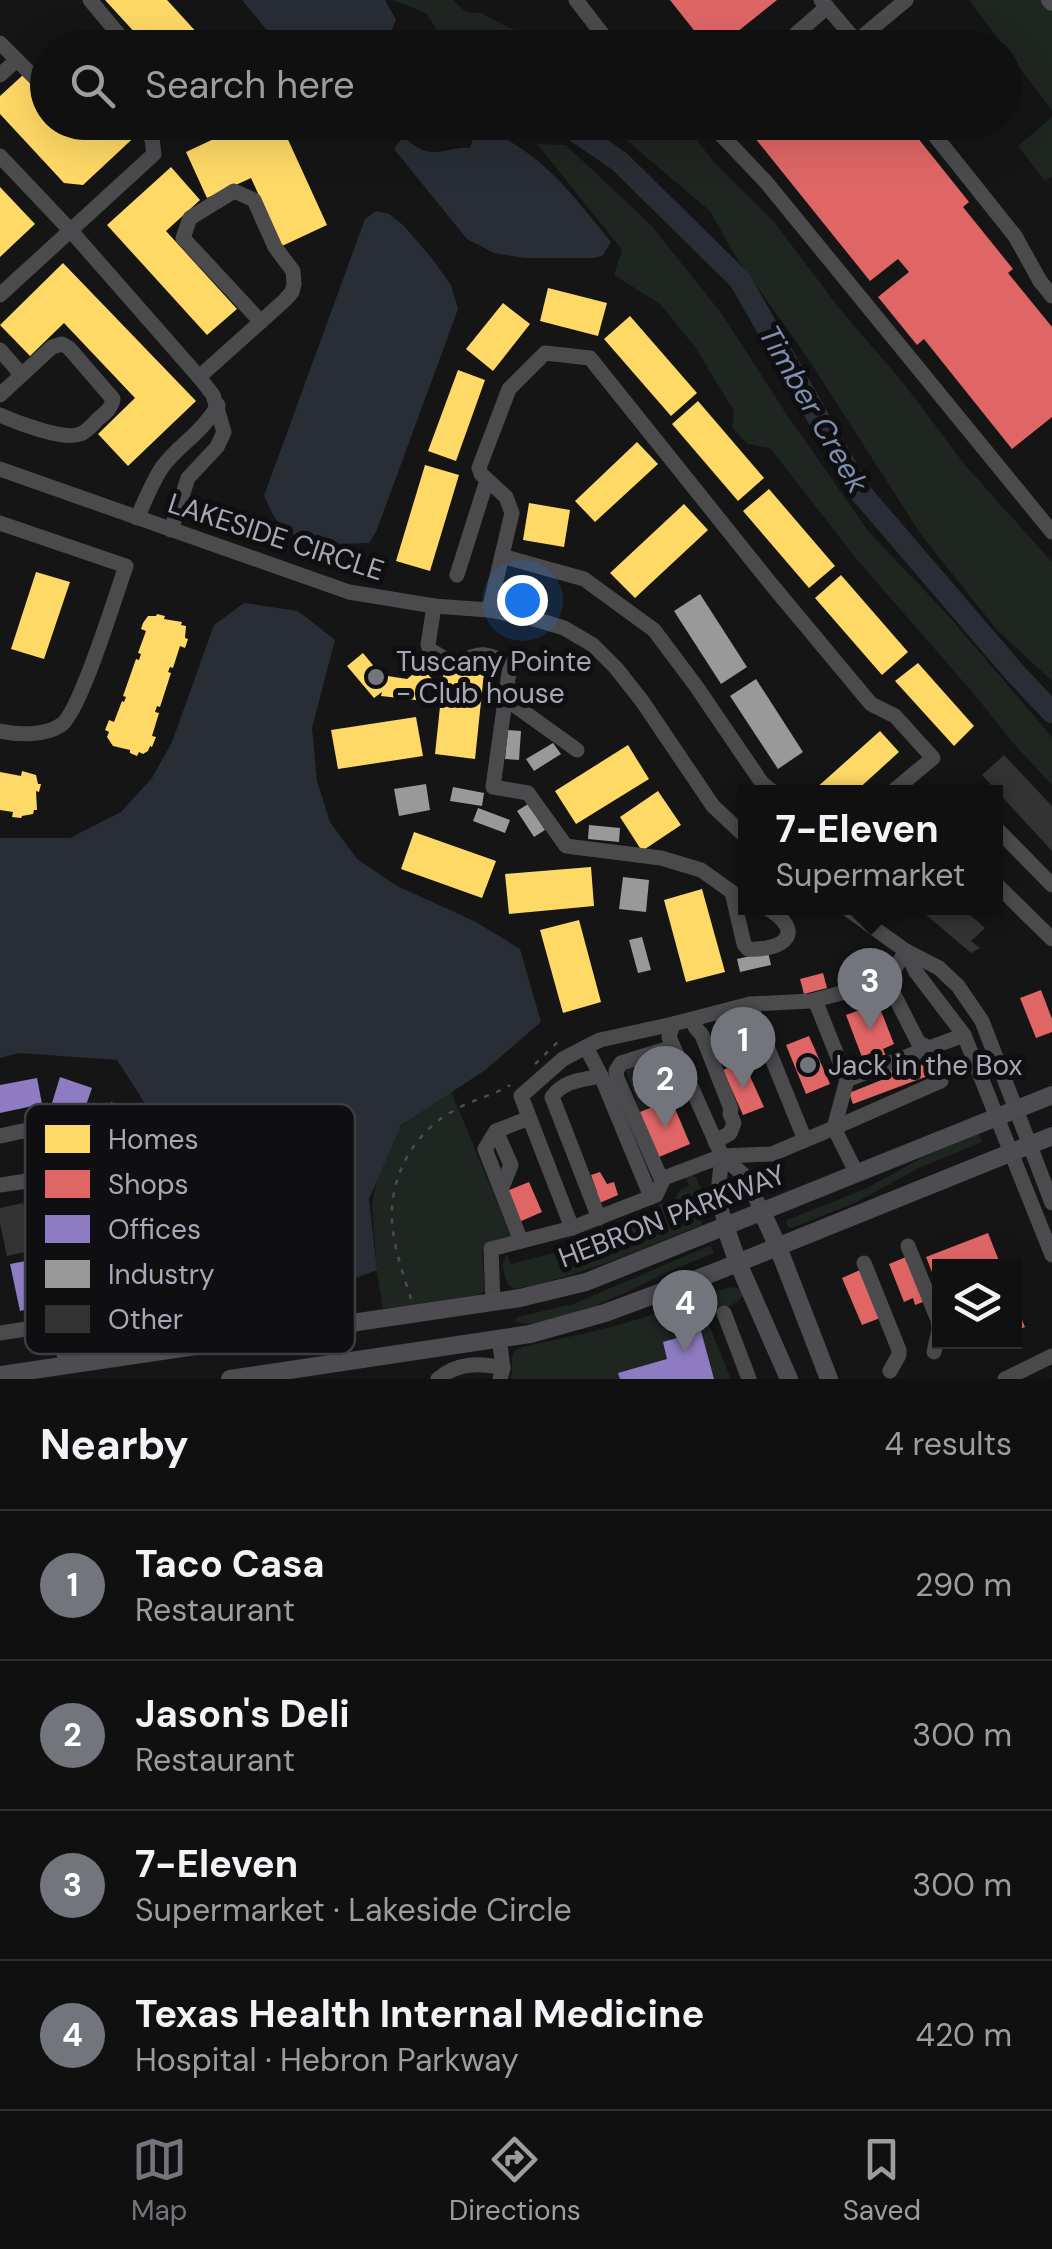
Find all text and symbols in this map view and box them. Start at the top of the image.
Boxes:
search box [30,30,1022,140]
icon: search [65,58,120,113]
text: Search here [145,60,355,110]
water label: Timber Creek [750,318,878,500]
street label: LAKESIDE CIRCLE [163,485,389,589]
your location [497,575,548,626]
place label: Tuscany Pointe - Club house [396,643,592,712]
marker: Tuscany Pointe - Club house [365,666,387,688]
popup [738,785,1003,915]
text: 7-Eleven [776,804,939,854]
text: Supermarket [776,854,965,896]
pin: 3 [838,948,902,1030]
pin: 1 [710,1006,776,1089]
pin: 2 [632,1046,698,1128]
place label: Jack in the Box [828,1047,1022,1084]
marker: Jack in the Box [797,1054,819,1076]
legend [25,1104,355,1354]
text: Homes [108,1121,199,1158]
street label: HEBRON PARKWAY [553,1156,791,1276]
text: Shops [108,1166,189,1203]
text: Offices [108,1211,201,1248]
text: Industry [108,1256,215,1293]
map controls [932,1259,1022,1349]
button: layers [932,1259,1022,1349]
pin: 4 [652,1270,718,1352]
text: Other [108,1301,183,1338]
text: Nearby [40,1417,189,1472]
text: 4 results [885,1423,1012,1465]
text: Taco Casa [135,1539,325,1589]
text: 1 [67,1564,78,1606]
text: 290 m [915,1564,1012,1606]
text: Restaurant [135,1589,295,1631]
text: Jason's Deli [135,1689,350,1739]
text: 2 [63,1714,82,1756]
text: 300 m [912,1714,1012,1756]
text: Restaurant [135,1739,295,1781]
text: 7-Eleven [135,1839,298,1889]
text: 3 [63,1864,82,1906]
text: 300 m [912,1864,1012,1906]
text: Supermarket · Lakeside Circle [135,1889,572,1931]
text: Texas Health Internal Medicine [135,1989,704,2039]
text: 4 [62,2014,83,2056]
text: 420 m [916,2014,1012,2056]
text: Hospital · Hebron Parkway [135,2039,519,2081]
tab: Map [131,2132,187,2229]
tab: Directions [449,2132,581,2229]
tab: Saved [843,2132,921,2229]

